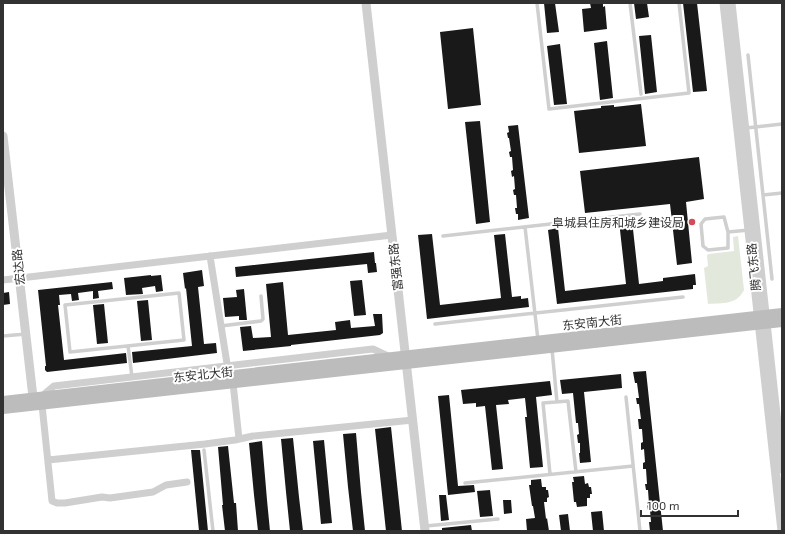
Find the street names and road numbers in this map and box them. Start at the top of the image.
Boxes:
street label: 富强东路 [386,242,404,292]
street label: 腾飞东路 [744,242,762,292]
street label: 宏达路 [9,248,27,286]
street label: 东安南大街 [561,312,623,332]
street label: 东安北大街 [172,364,234,384]

